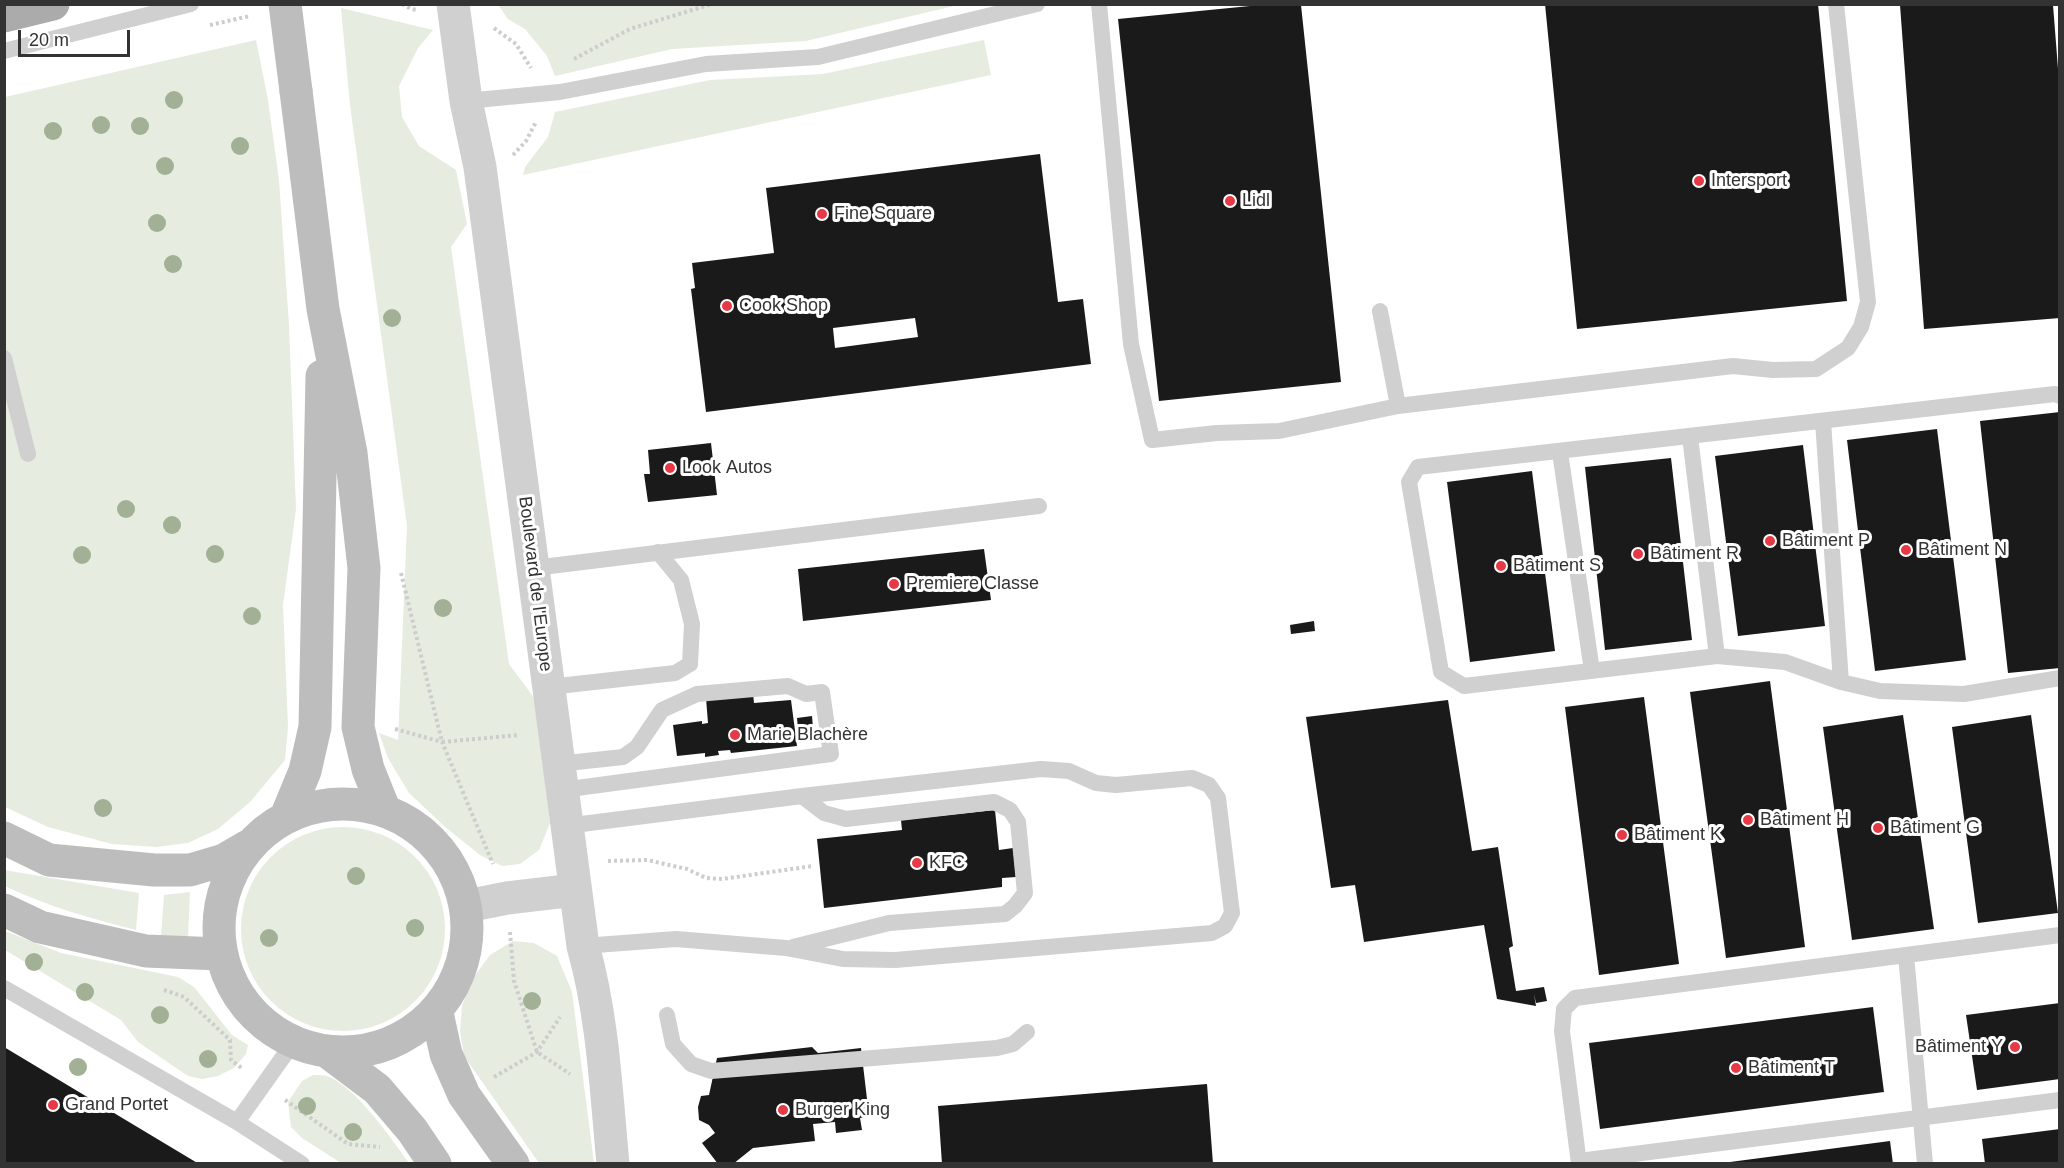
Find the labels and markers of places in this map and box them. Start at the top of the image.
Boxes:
place label: Intersport [1711,170,1787,192]
marker: Intersport [1692,174,1706,188]
place label: Lidl [1242,190,1270,212]
marker: Lidl [1223,194,1237,208]
place label: Fine Square [834,203,932,225]
marker: Fine Square [815,207,829,221]
place label: Cook Shop [739,295,828,317]
marker: Cook Shop [720,299,734,313]
place label: Look Autos [682,457,772,479]
marker: Look Autos [663,461,677,475]
place label: Bâtiment P [1782,530,1870,552]
marker: Bâtiment P [1763,534,1777,548]
place label: Bâtiment N [1918,539,2007,561]
place label: Bâtiment R [1650,543,1739,565]
marker: Bâtiment N [1899,543,1913,557]
marker: Bâtiment R [1631,547,1645,561]
place label: Bâtiment S [1513,555,1601,577]
marker: Bâtiment S [1494,559,1508,573]
place label: Premiere Classe [906,573,1039,595]
marker: Premiere Classe [887,577,901,591]
place label: Marie Blachère [747,724,868,746]
marker: Marie Blachère [728,728,742,742]
place label: Bâtiment H [1760,809,1849,831]
marker: Bâtiment H [1741,813,1755,827]
place label: Bâtiment G [1890,817,1980,839]
marker: Bâtiment G [1871,821,1885,835]
place label: Bâtiment K [1634,824,1722,846]
marker: Bâtiment K [1615,828,1629,842]
place label: KFC [929,852,965,874]
marker: KFC [910,856,924,870]
place label: Bâtiment Y [1915,1036,2003,1058]
marker: Bâtiment Y [2008,1040,2022,1054]
place label: Bâtiment T [1748,1057,1835,1079]
marker: Bâtiment T [1729,1061,1743,1075]
place label: Grand Portet [65,1094,168,1116]
marker: Grand Portet [46,1098,60,1112]
place label: Burger King [795,1099,890,1121]
marker: Burger King [776,1103,790,1117]

